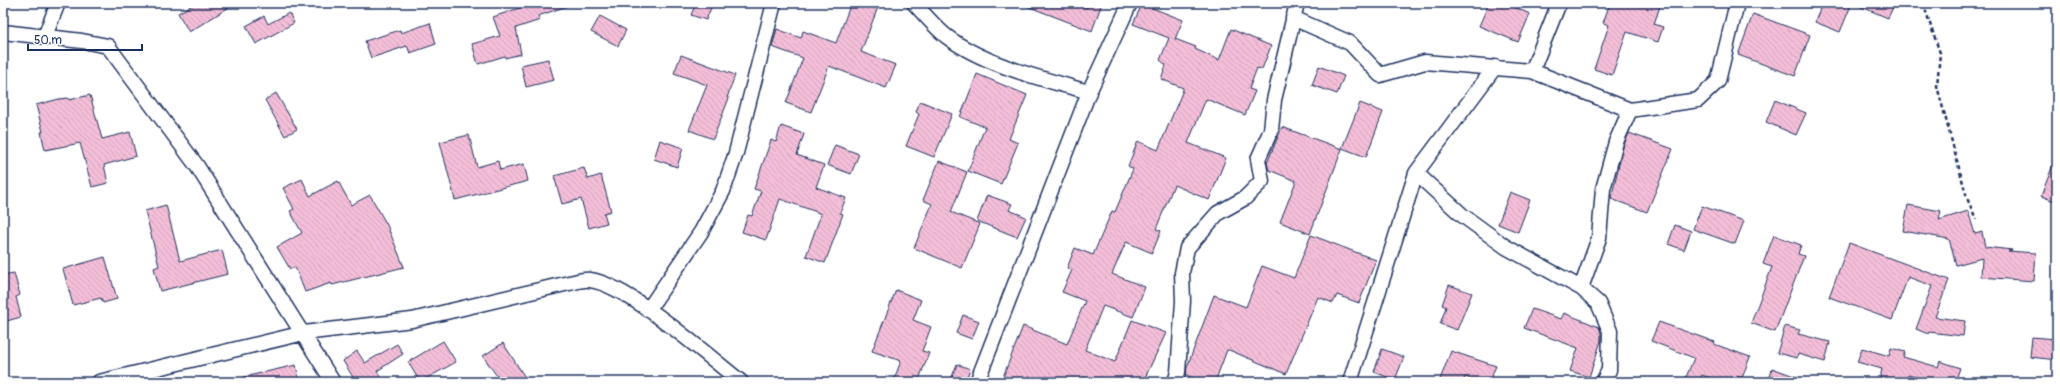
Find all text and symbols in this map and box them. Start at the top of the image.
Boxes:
scale bar [28,26,142,52]
text: 50 m [34,33,62,48]

